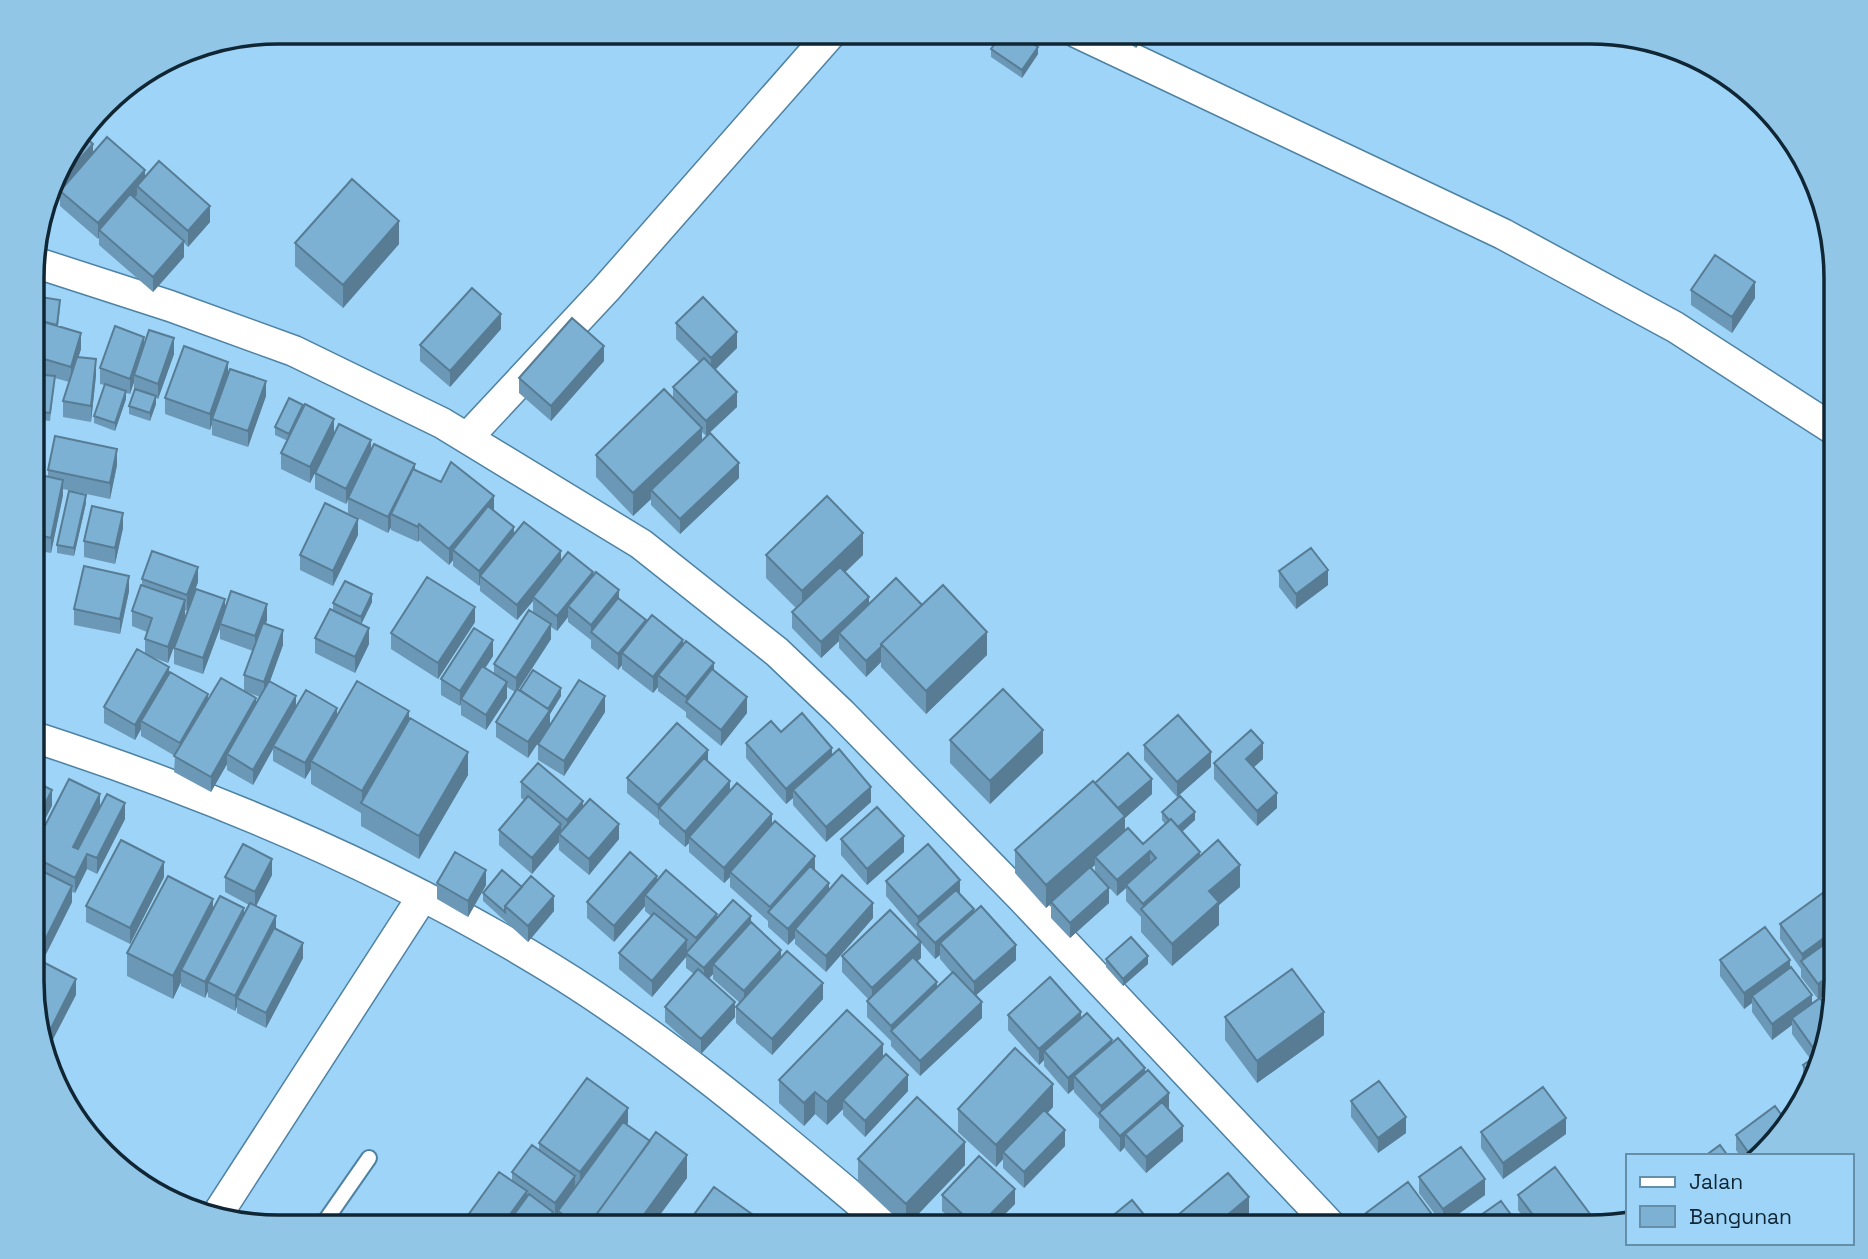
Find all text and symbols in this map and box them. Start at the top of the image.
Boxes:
legend [1626,1154,1854,1245]
text: Jalan [1689,1168,1743,1195]
text: Bangunan [1689,1203,1792,1230]

